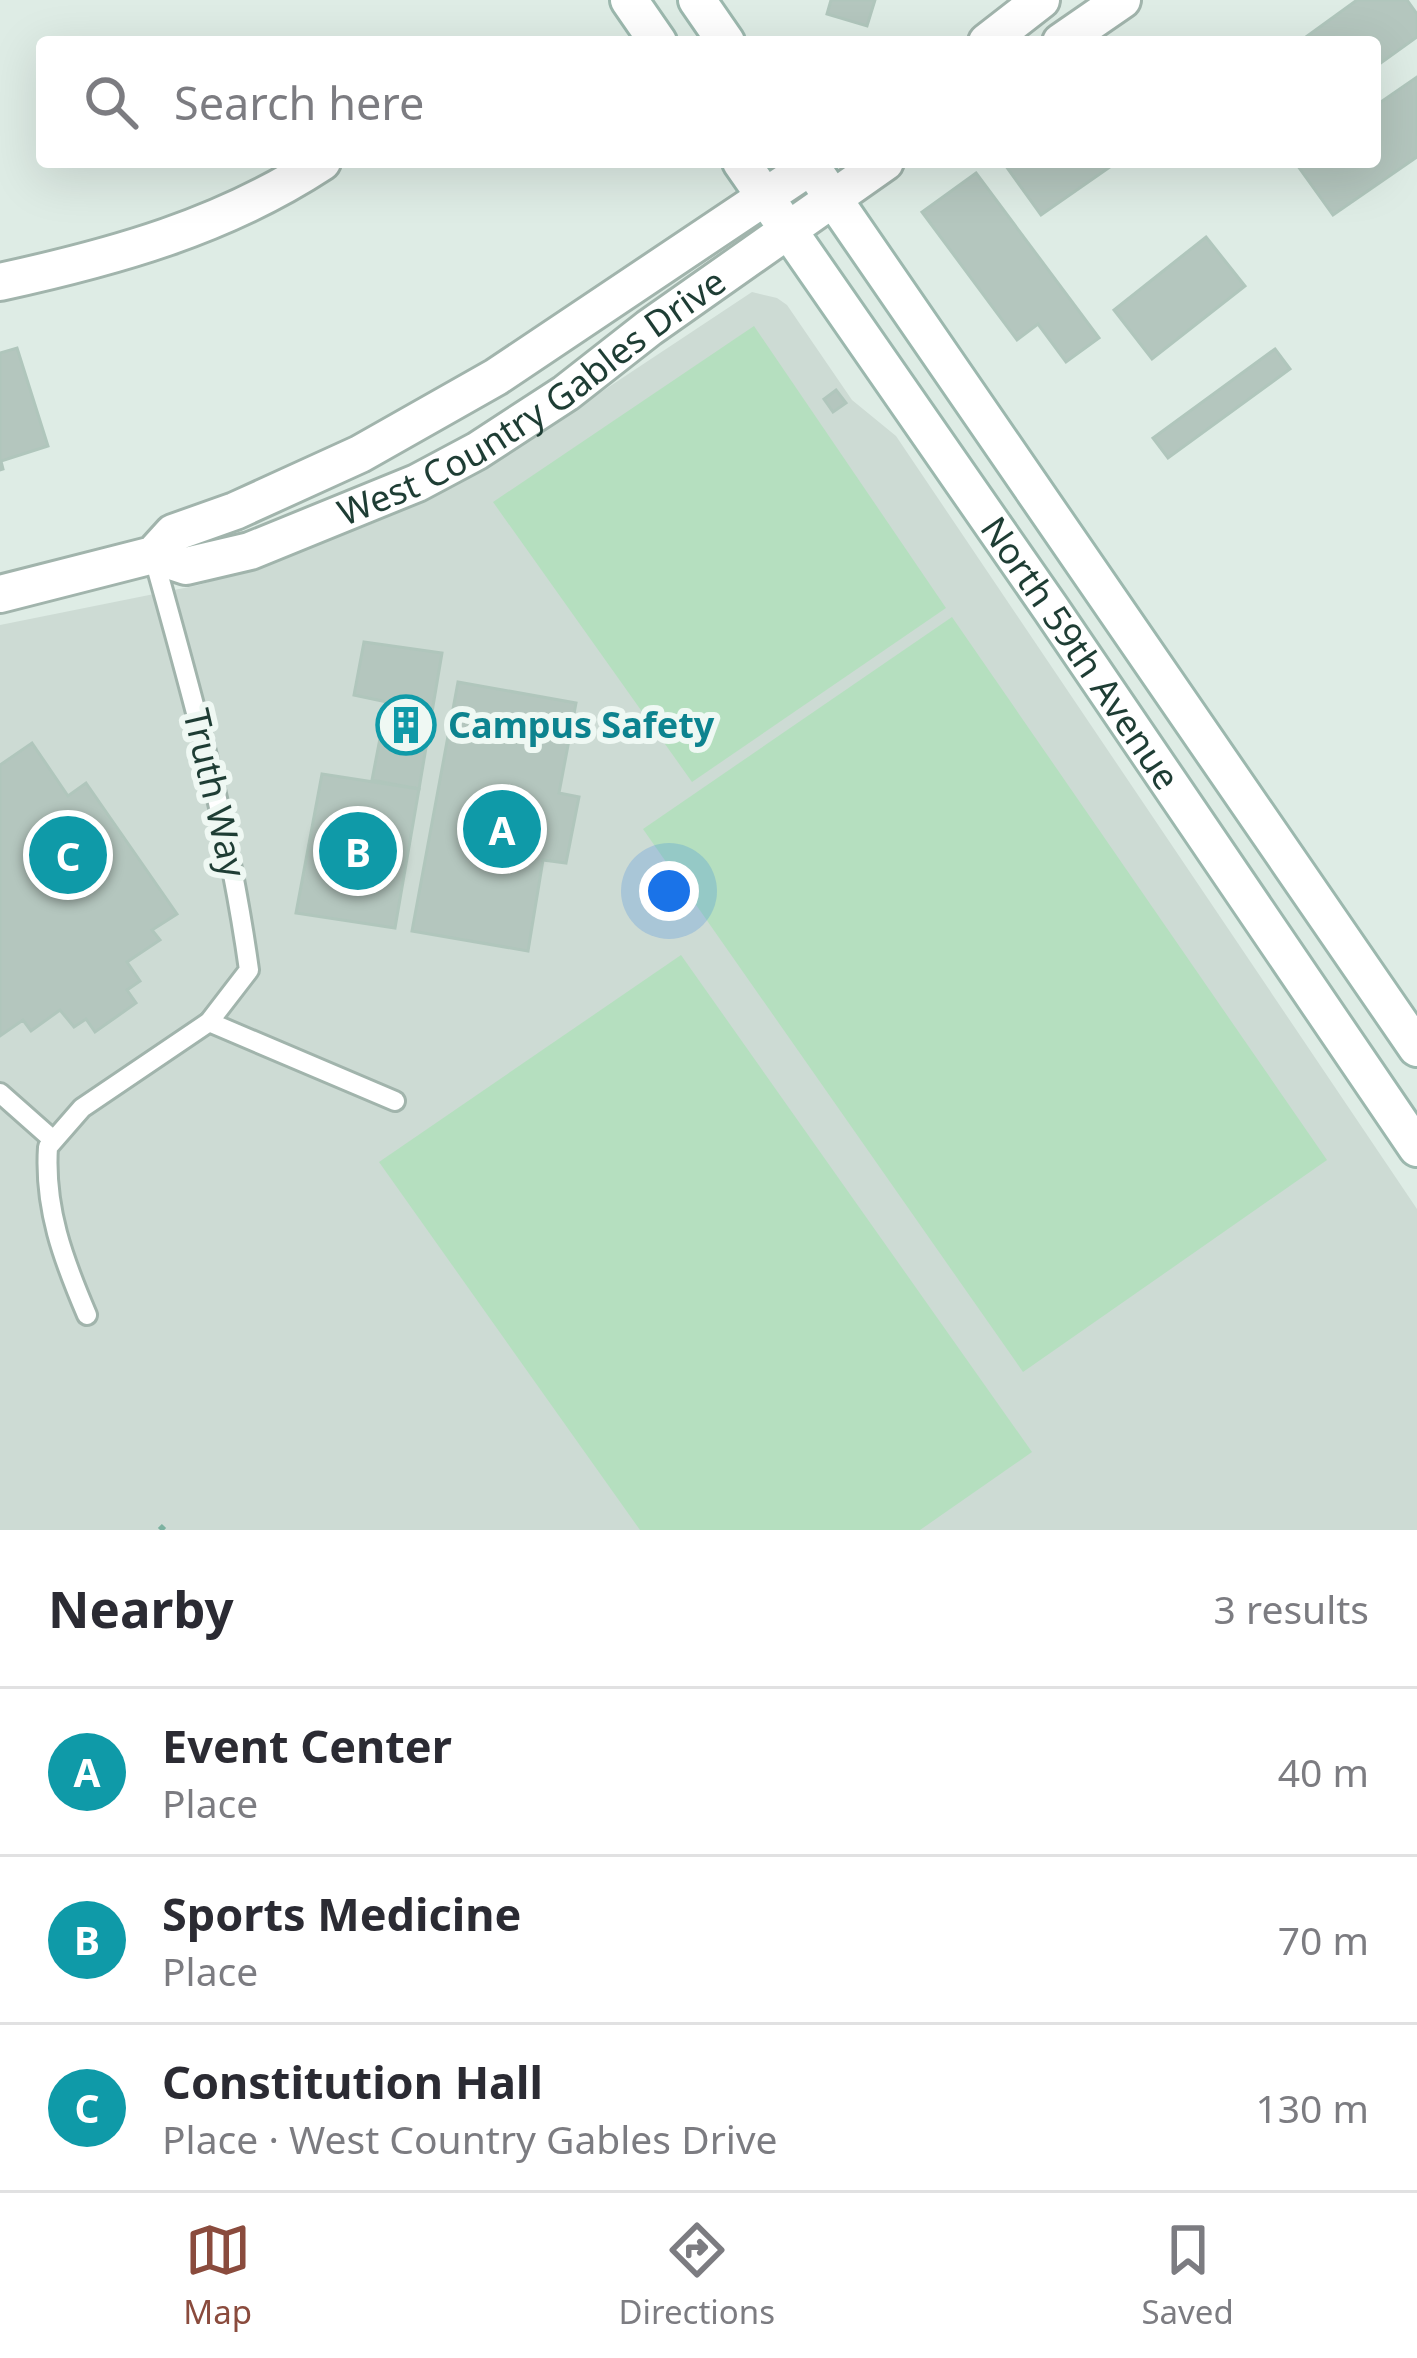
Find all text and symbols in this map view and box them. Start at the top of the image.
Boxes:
search box [36,36,1381,168]
icon: search [78,69,144,135]
text: Search here [174,72,424,133]
street label: West Country Gables Drive [330,257,735,537]
street label: North 59th Avenue [970,506,1192,799]
building icon: Campus Safety [375,694,437,756]
place label: Campus Safety [448,700,715,749]
street label: Truth Way [172,704,259,882]
pin: A [463,784,541,874]
pin: B [319,806,397,896]
pin: C [29,810,107,900]
your location [639,861,699,921]
text: Nearby [48,1573,234,1643]
text: 3 results [1214,1582,1369,1635]
text: Event Center [162,1715,452,1776]
text: A [74,1745,101,1798]
text: 40 m [1278,1745,1369,1798]
text: Place [162,1776,258,1829]
text: Sports Medicine [162,1883,521,1944]
text: B [74,1913,100,1966]
text: 70 m [1278,1913,1369,1966]
text: Place [162,1944,258,1997]
text: Constitution Hall [162,2051,543,2112]
text: C [74,2081,100,2134]
text: 130 m [1255,2081,1369,2134]
text: Place · West Country Gables Drive [162,2112,778,2165]
tab: Map [183,2217,252,2334]
tab: Directions [618,2217,775,2334]
tab: Saved [1141,2217,1234,2334]

